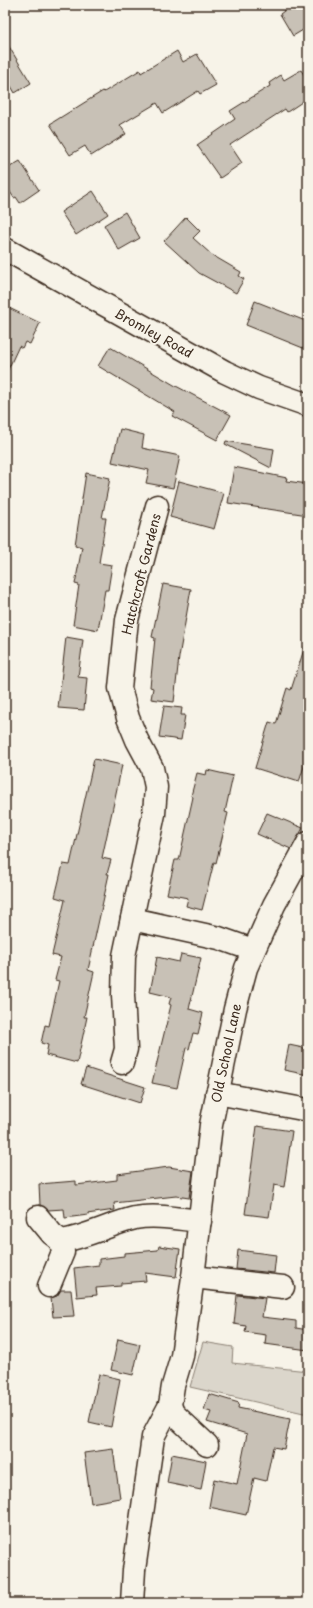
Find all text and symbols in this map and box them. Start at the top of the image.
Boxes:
street label: Bromley Road [111,303,197,362]
street label: Hatchcroft Gardens [116,511,165,637]
street label: Old School Lane [206,1001,245,1104]

